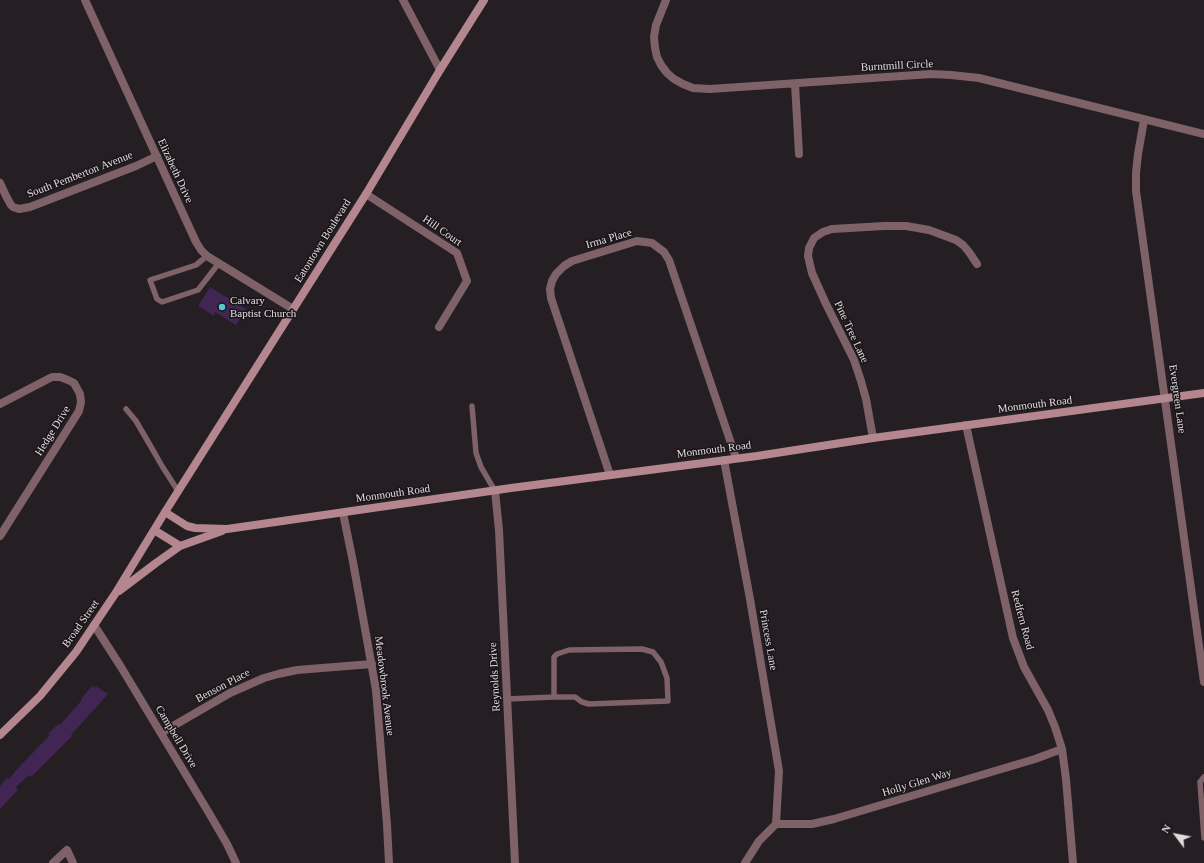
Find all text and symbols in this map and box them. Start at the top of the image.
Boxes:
street label: Burntmill Circle [861,58,933,74]
street label: Elizabeth Drive [154,137,196,205]
street label: South Pemberton Avenue [25,149,135,201]
street label: Eatontown Boulevard [292,197,354,285]
street label: Hill Court [420,213,464,249]
street label: Irma Place [584,226,634,252]
place label: Calvary Baptist Church [230,294,296,320]
street label: Pine Tree Lane [831,299,871,365]
marker: Calvary Baptist Church [217,302,227,312]
street label: Evergreen Lane [1166,364,1188,434]
street label: Monmouth Road [997,394,1073,416]
street label: Hedge Drive [32,404,74,458]
street label: Monmouth Road [676,439,752,461]
street label: Monmouth Road [355,482,431,506]
street label: Redfern Road [1008,589,1036,651]
street label: Broad Street [60,598,102,650]
street label: Princess Lane [756,609,780,671]
street label: Meadowbrook Avenue [371,635,397,737]
street label: Reynolds Drive [487,642,503,712]
street label: Benson Place [194,666,252,706]
street label: Campbell Drive [152,703,200,771]
street label: Holly Glen Way [881,766,953,800]
north arrow [1156,815,1196,855]
text: N [1159,822,1173,835]

